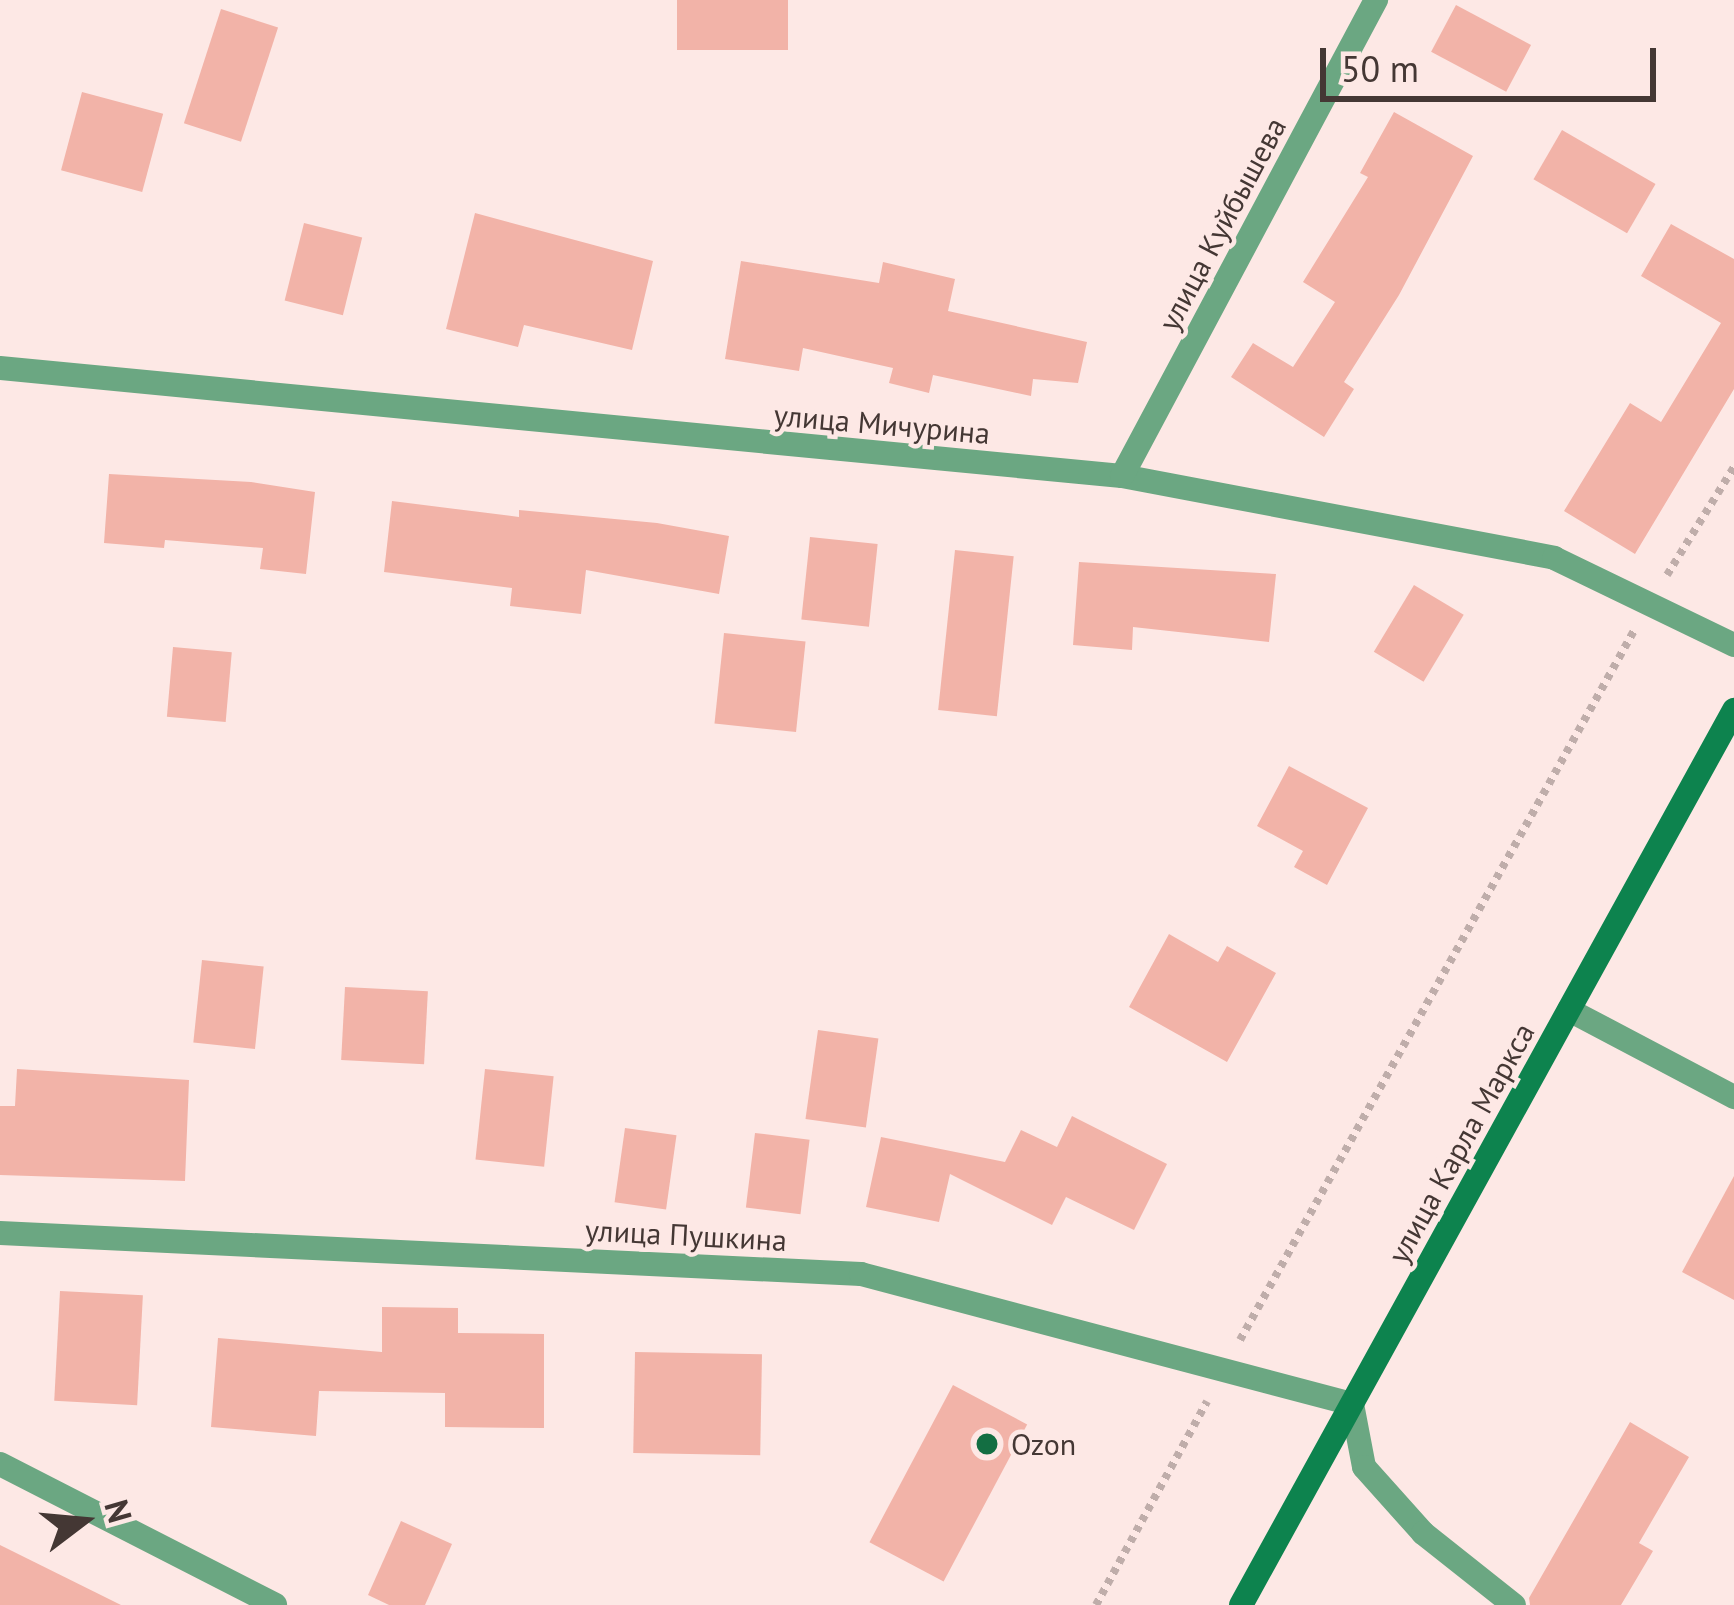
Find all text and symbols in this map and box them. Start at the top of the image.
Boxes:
scale bar [1326,24,1662,98]
text: 50 m [1341,45,1419,92]
street label: улица Куйбышева [1151,111,1293,337]
street label: улица Мичурина [772,397,992,451]
street label: улица Карла Маркса [1380,1017,1542,1269]
street label: улица Пушкина [584,1212,788,1258]
place label: Ozon [1011,1426,1076,1462]
marker: Ozon [974,1431,1000,1457]
north arrow [24,1461,144,1581]
text: N [95,1495,143,1527]

